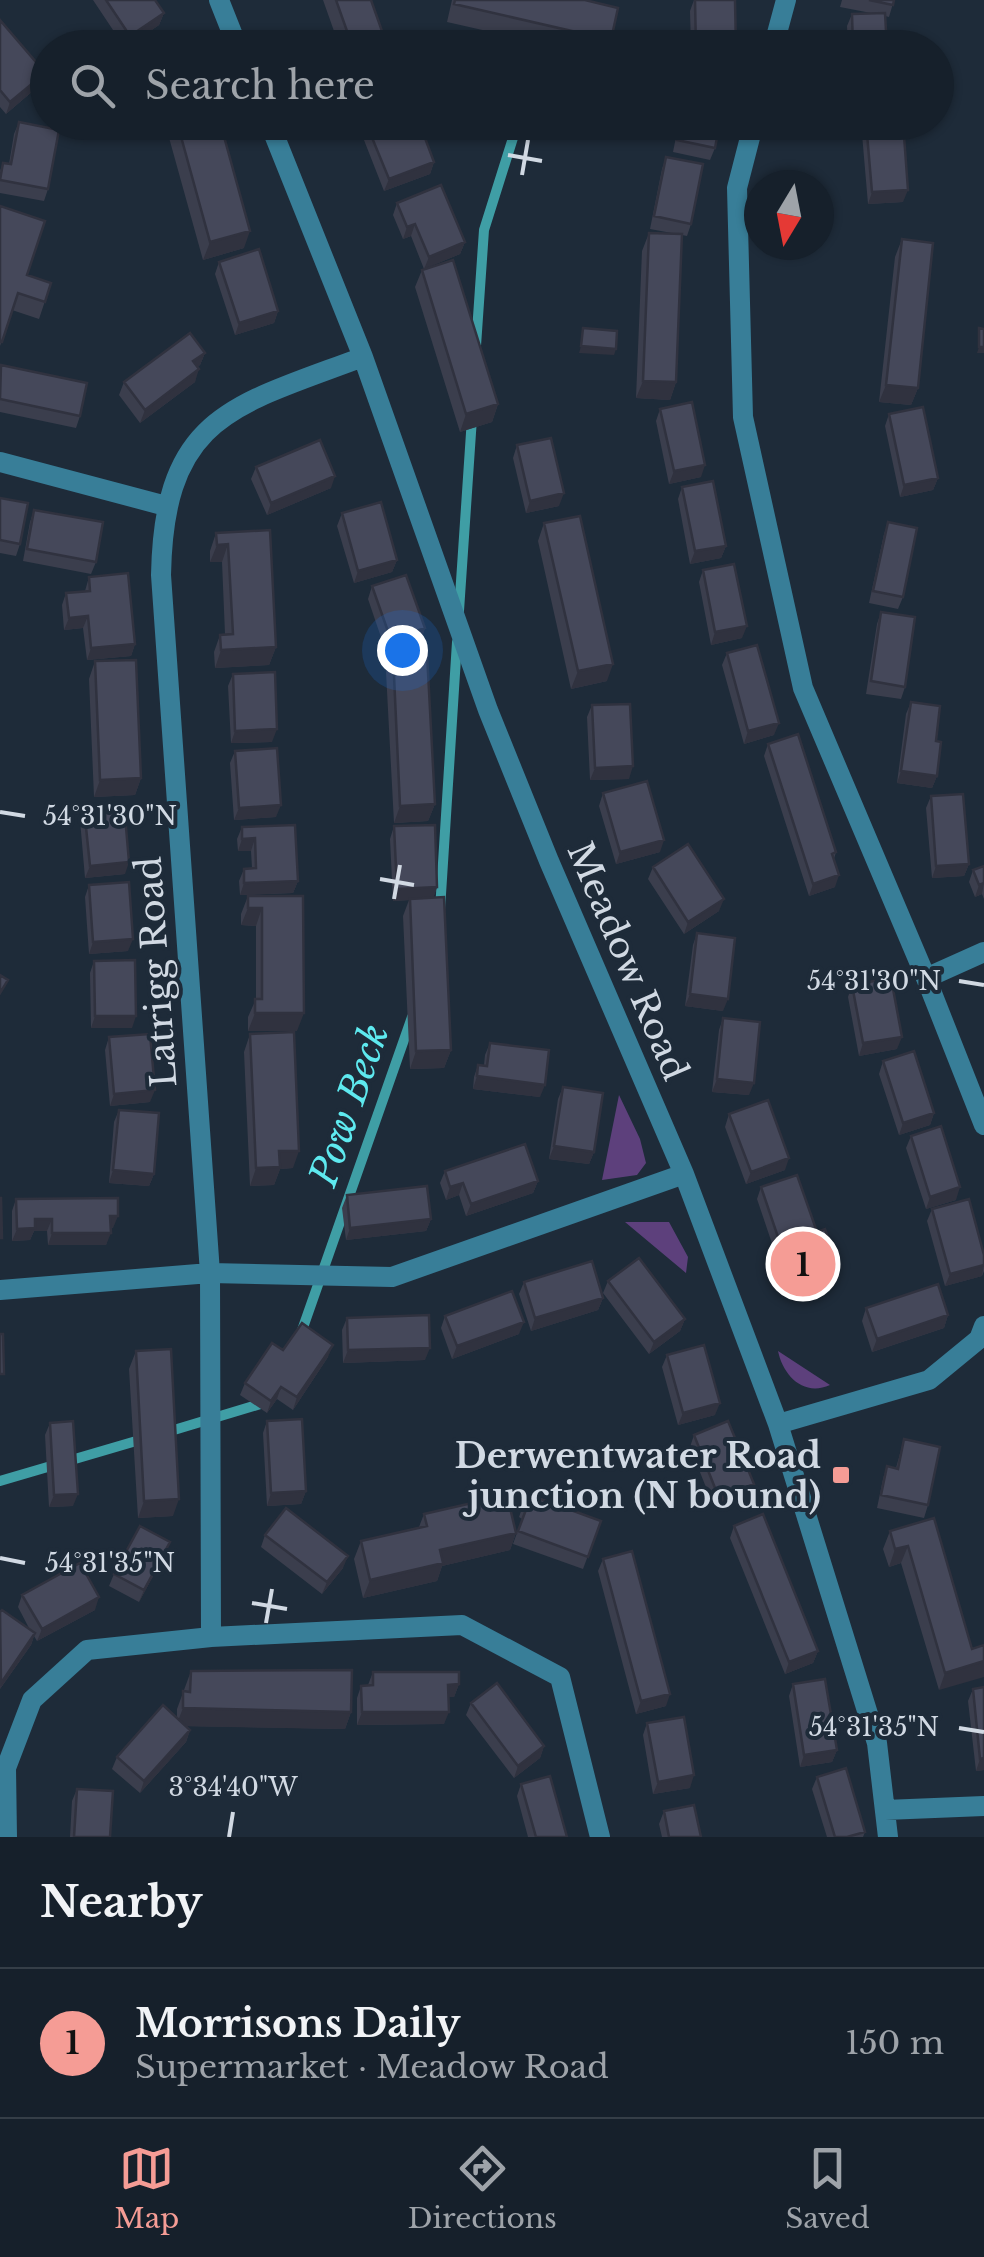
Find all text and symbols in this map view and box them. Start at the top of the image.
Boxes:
search box [30,30,954,140]
icon: search [65,58,120,113]
text: Search here [145,62,375,109]
north arrow [744,170,834,260]
your location [377,625,428,676]
text: 54°31'30"N [43,801,177,832]
street label: Meadow Road [558,835,698,1087]
street label: Latrigg Road [126,855,186,1089]
text: 54°31'30"N [807,966,941,997]
water label: Pow Beck [299,1018,399,1193]
pin: 1 [770,1226,836,1302]
place label: Derwentwater Road junction (N bound) [455,1434,821,1517]
marker: Derwentwater Road junction (N bound) [830,1464,852,1486]
text: 54°31'35"N [45,1548,175,1579]
text: 54°31'35"N [809,1712,939,1743]
text: 3°34'40"W [168,1772,298,1803]
text: Nearby [40,1876,203,1928]
text: Morrisons Daily [135,2000,460,2047]
text: 1 [66,2023,79,2063]
text: 150 m [845,2023,944,2063]
text: Supermarket · Meadow Road [135,2047,609,2087]
tab: Map [114,2141,179,2236]
tab: Directions [408,2141,557,2236]
tab: Saved [785,2141,870,2236]

